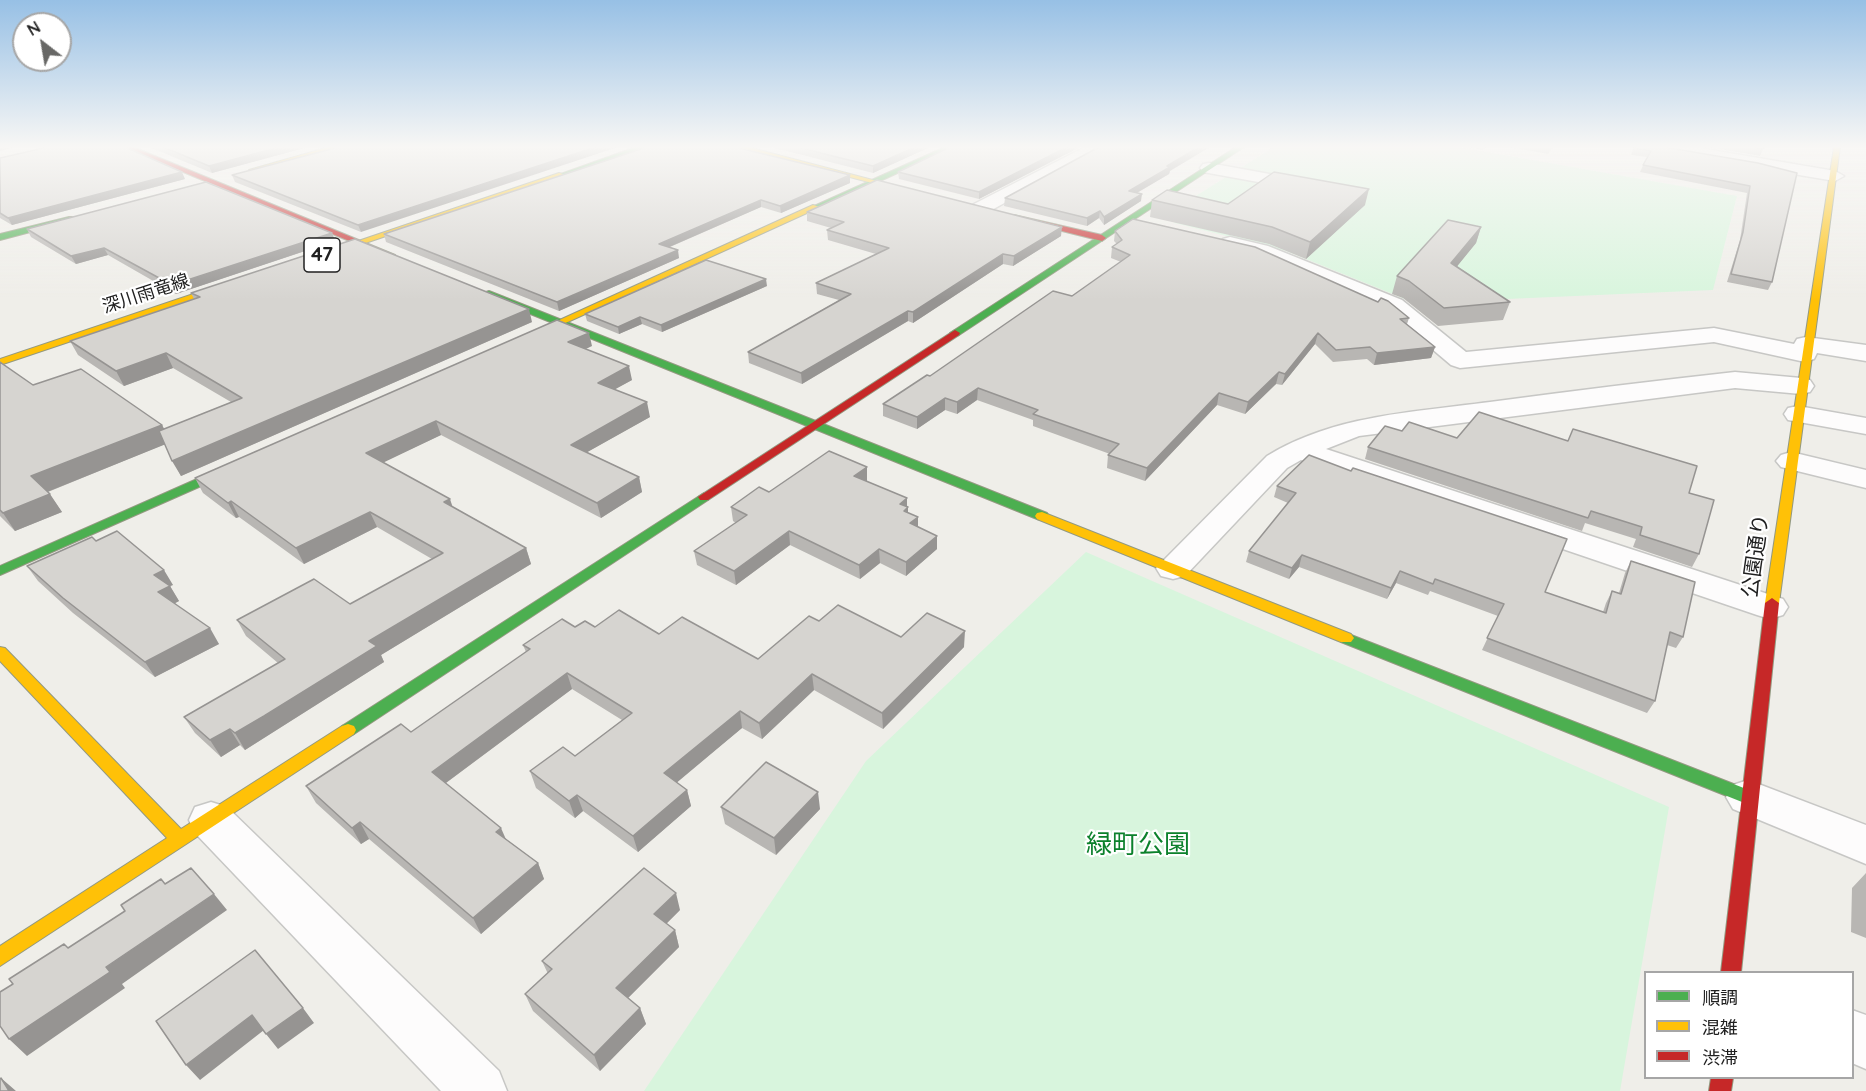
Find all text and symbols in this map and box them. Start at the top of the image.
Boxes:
north arrow [12,12,72,72]
text: N [24,17,44,40]
road number: 47 [304,238,340,272]
street label: 深川雨竜線 [100,270,192,318]
street label: 公園通り [1738,513,1774,599]
park label: 緑町公園 [1086,829,1190,861]
legend [1644,971,1854,1079]
text: 順調 [1702,986,1738,1009]
text: 混雑 [1702,1016,1738,1039]
text: 渋滞 [1702,1046,1738,1069]

